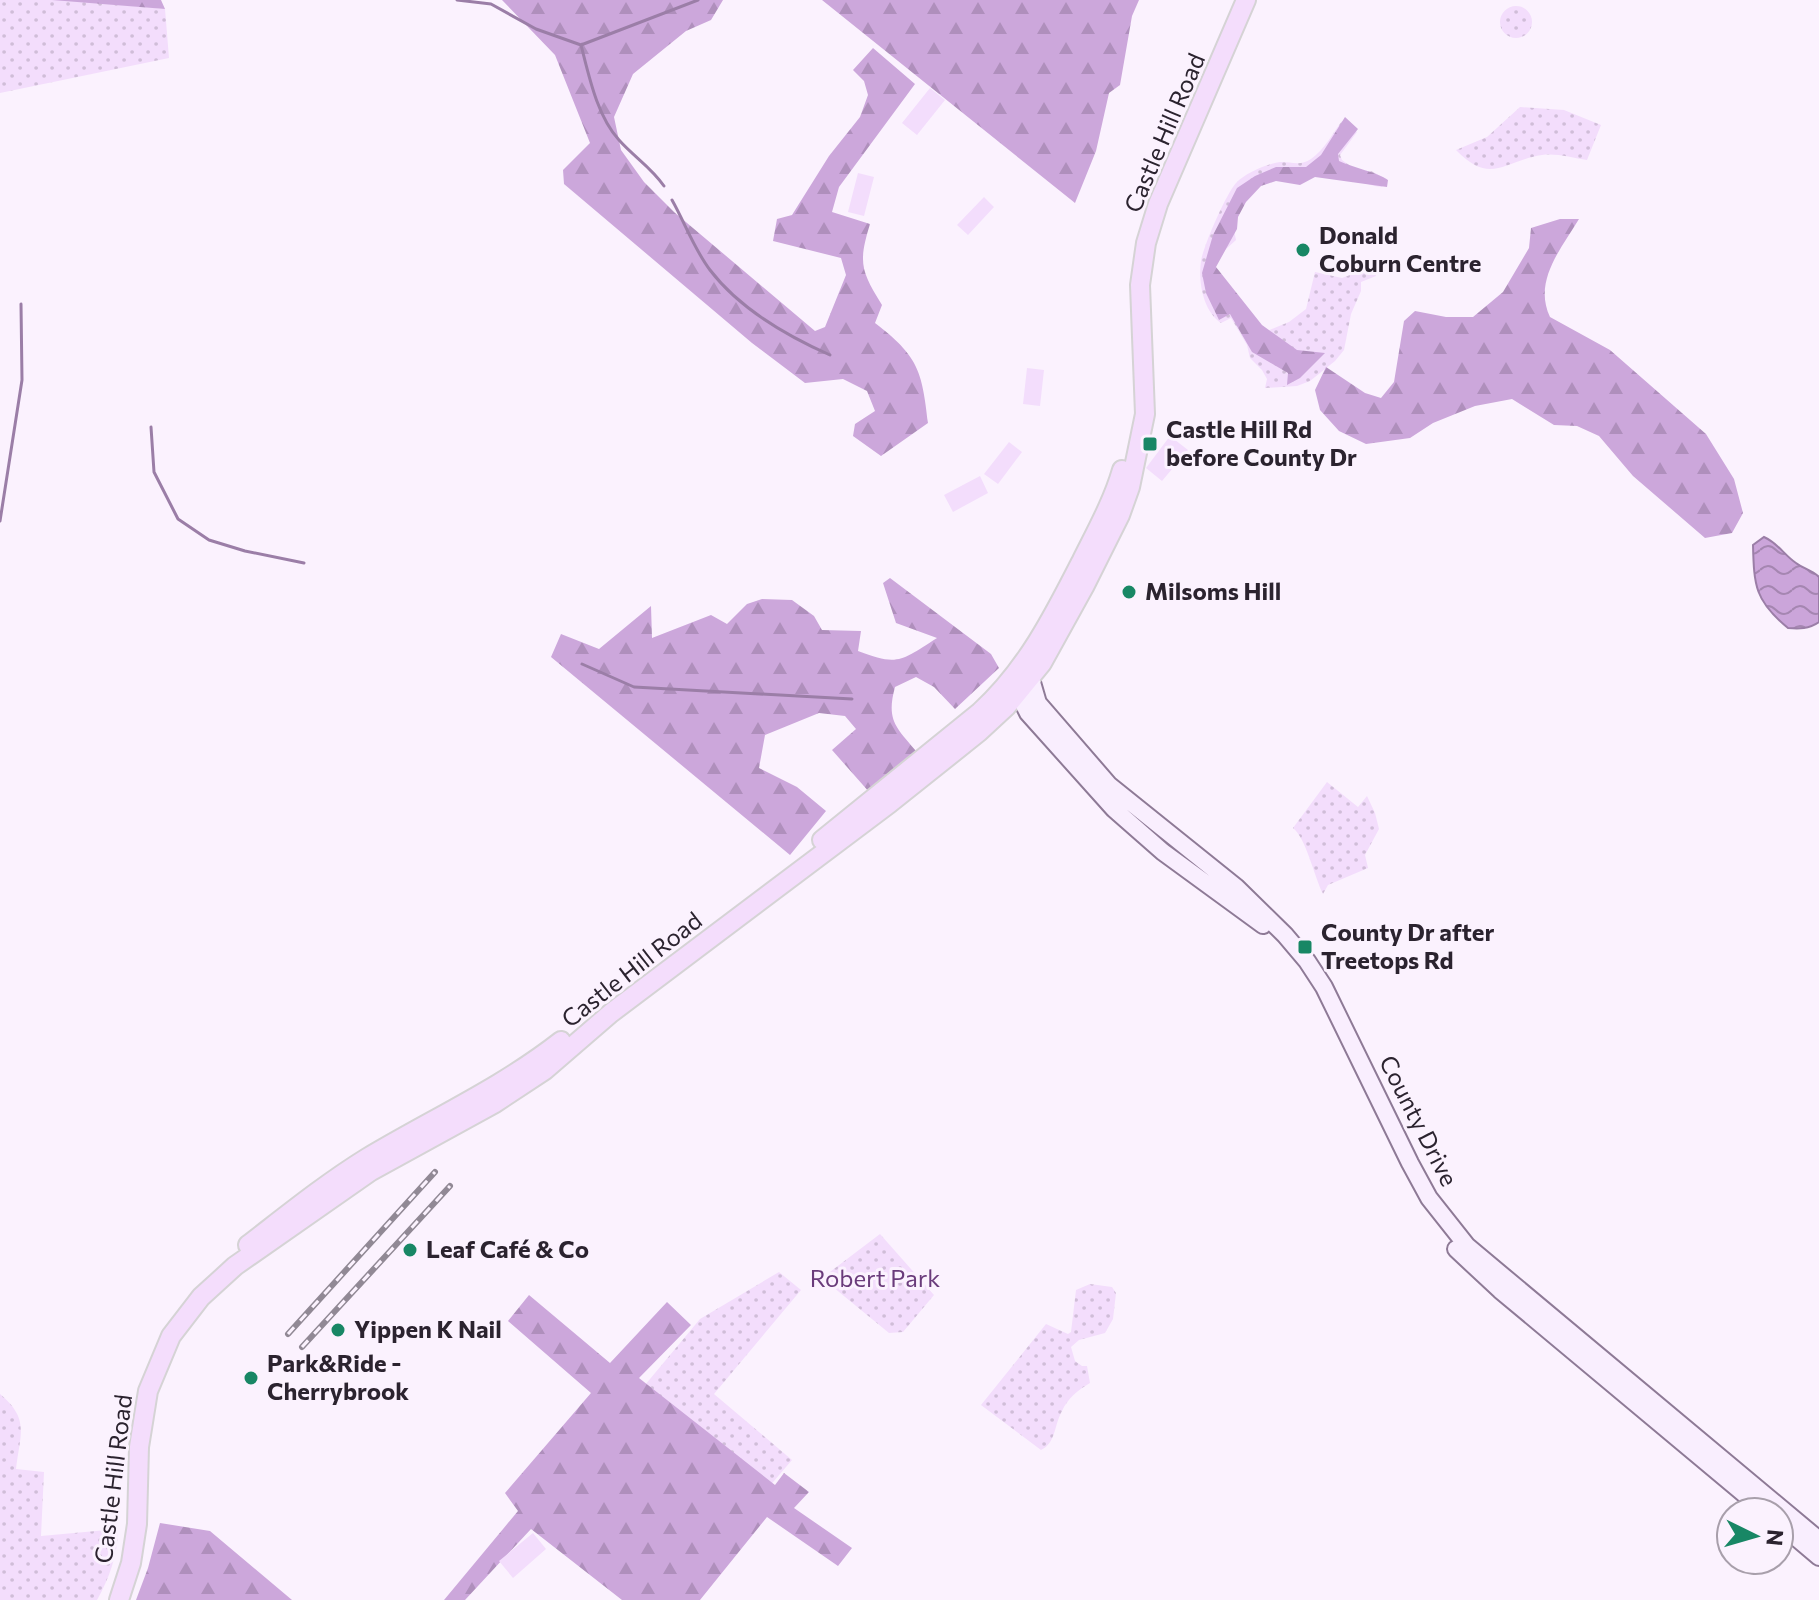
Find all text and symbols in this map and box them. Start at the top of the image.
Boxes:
street label: Castle Hill Road [1117,48,1210,216]
place label: Donald Coburn Centre [1319,220,1481,277]
marker: Donald Coburn Centre [1294,241,1312,259]
place label: Castle Hill Rd before County Dr [1166,414,1357,471]
marker: Castle Hill Rd before County Dr [1141,435,1159,453]
place label: Milsoms Hill [1145,576,1281,605]
marker: Milsoms Hill [1120,583,1138,601]
street label: Castle Hill Road [555,905,707,1033]
place label: County Dr after Treetops Rd [1321,917,1494,974]
marker: County Dr after Treetops Rd [1296,938,1314,956]
street label: County Drive [1374,1050,1465,1191]
place label: Leaf Café & Co [426,1234,589,1263]
marker: Leaf Café & Co [401,1241,419,1259]
park label: Robert Park [810,1263,940,1292]
place label: Yippen K Nail [354,1314,502,1343]
marker: Yippen K Nail [329,1321,347,1339]
place label: Park&Ride - Cherrybrook [267,1348,409,1405]
marker: Park&Ride - Cherrybrook [242,1369,260,1387]
street label: Castle Hill Road [88,1393,137,1565]
north arrow [1715,1496,1795,1576]
text: N [1761,1528,1790,1547]

